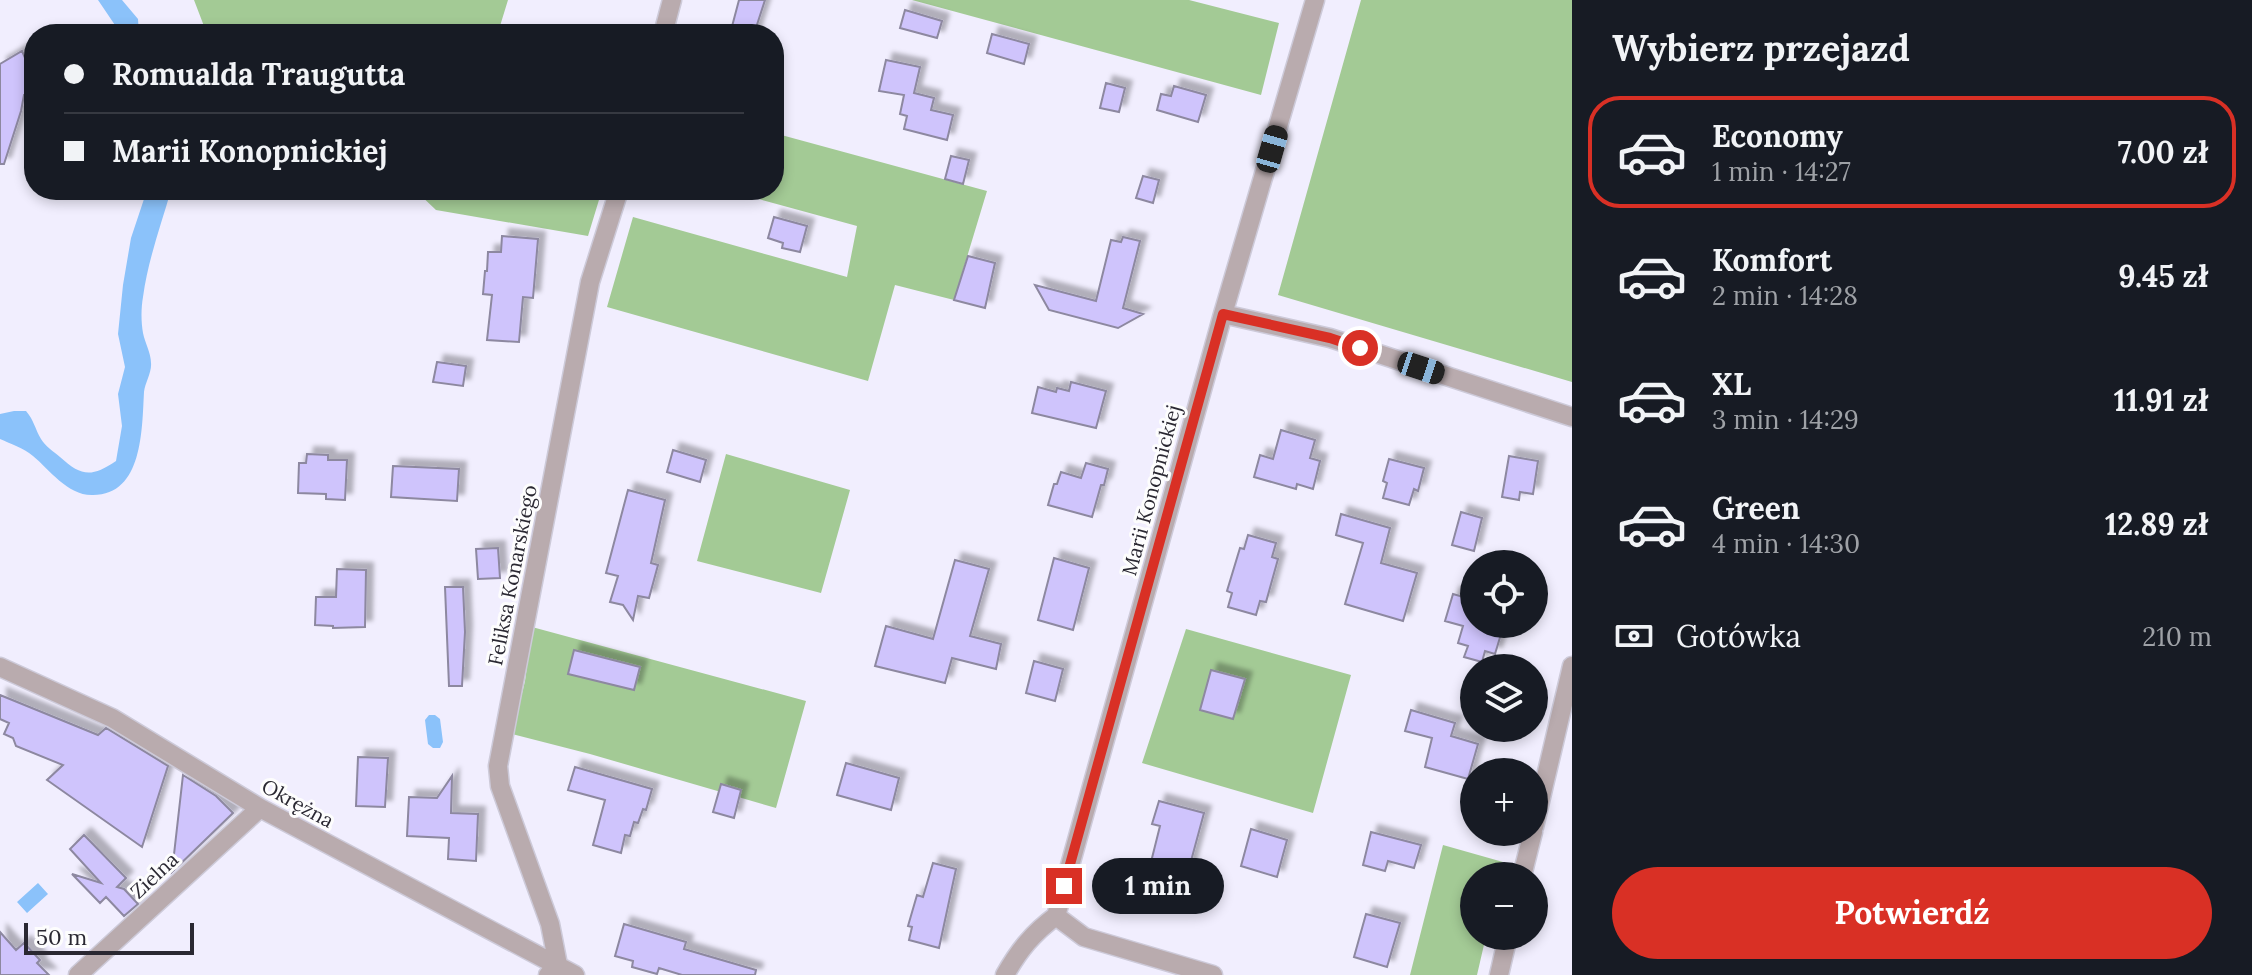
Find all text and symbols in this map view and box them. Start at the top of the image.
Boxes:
text: Wybierz przejazd [1612,25,1910,71]
text: Romualda Traugutta [112,55,405,93]
icon: car [1616,116,1688,188]
text: Economy [1712,117,1843,155]
car [1254,123,1290,175]
text: Marii Konopnickiej [112,132,388,170]
text: 7.00 zł [2118,133,2208,171]
text: 1 min · 14:27 [1712,155,1851,188]
icon: car [1616,240,1688,312]
text: Komfort [1712,241,1832,279]
text: 9.45 zł [2118,257,2208,295]
text: 2 min · 14:28 [1712,279,1858,312]
route start [1342,330,1378,366]
car [1394,349,1448,387]
icon: car [1616,364,1688,436]
text: XL [1712,365,1751,403]
text: 11.91 zł [2114,381,2208,419]
street label: Marii Konopnickiej [1116,402,1186,578]
text: 3 min · 14:29 [1712,403,1859,436]
street label: Feliksa Konarskiego [482,483,542,667]
icon: car [1616,488,1688,560]
text: Green [1712,489,1800,527]
text: 12.89 zł [2105,505,2208,543]
text: 4 min · 14:30 [1712,527,1860,560]
map controls [1460,550,1548,950]
button: locate [1460,550,1548,638]
icon: cash [1612,614,1656,658]
text: Gotówka [1676,617,1801,655]
text: 210 m [2142,620,2212,653]
button: layers [1460,654,1548,742]
button: + [1460,758,1548,846]
street label: Okrężna [258,773,338,833]
street label: Zielna [125,847,183,903]
callout: 1 min [1092,858,1224,914]
button: − [1460,862,1548,950]
button: Potwierdź [1612,867,2212,959]
route end [1046,868,1082,904]
text: 1 min [1125,869,1191,902]
scale bar [24,919,194,955]
text: 50 m [36,923,87,951]

